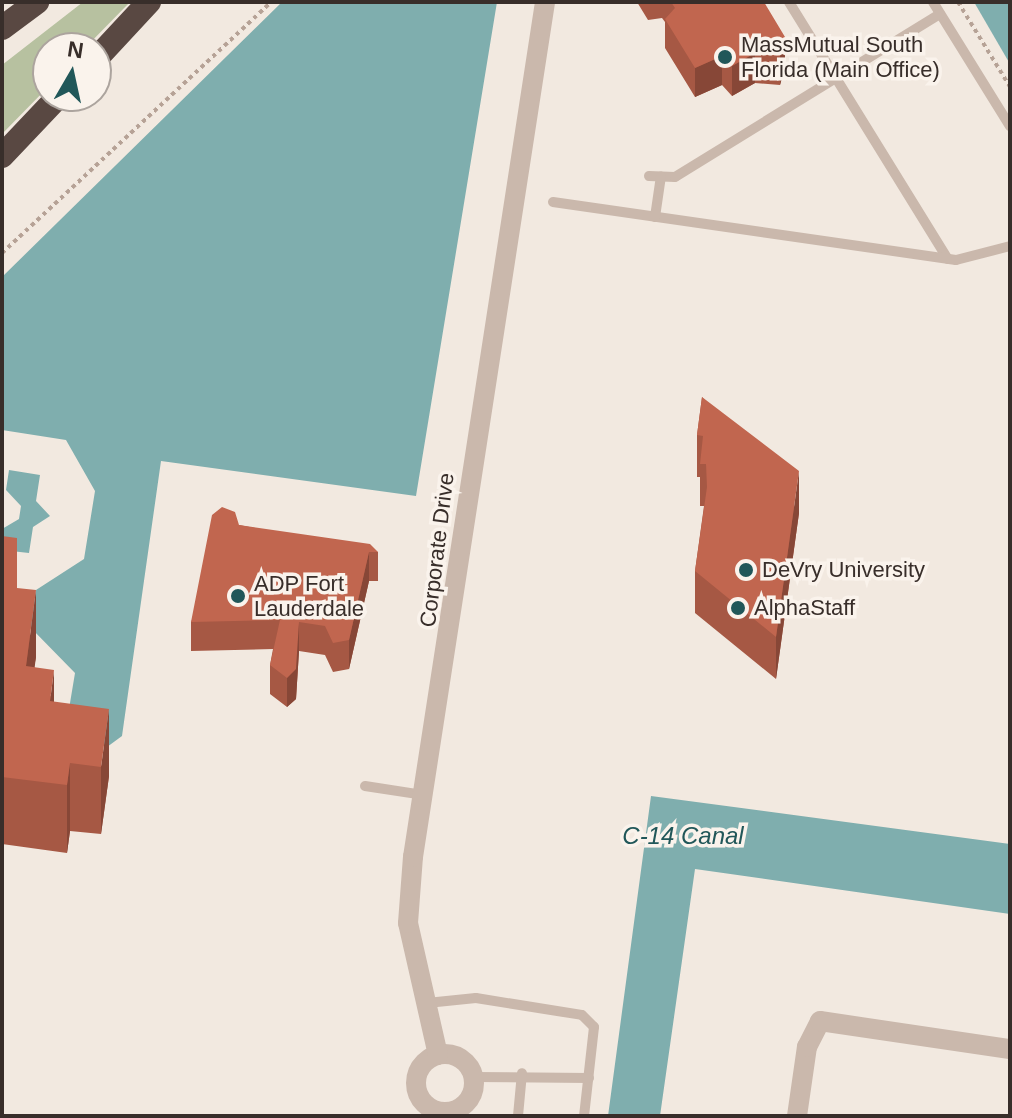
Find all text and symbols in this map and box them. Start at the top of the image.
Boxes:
place label: MassMutual South Florida (Main Office) [741,31,940,82]
north arrow [32,32,112,112]
text: N [66,36,85,63]
marker: MassMutual South Florida (Main Office) [716,48,734,66]
street label: Corporate Drive [414,471,460,629]
place label: DeVry University [762,557,925,583]
marker: DeVry University [737,561,755,579]
place label: ADP Fort Lauderdale [254,570,364,622]
marker: ADP Fort Lauderdale [229,587,247,605]
place label: AlphaStaff [754,595,855,621]
marker: AlphaStaff [729,599,747,617]
water label: C-14 Canal [622,822,744,850]

